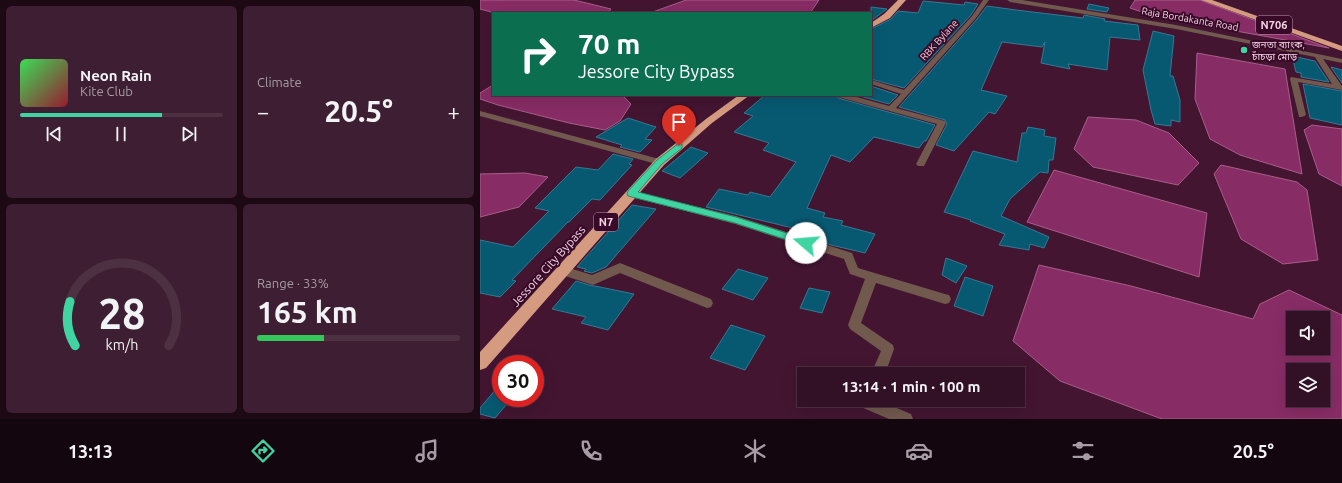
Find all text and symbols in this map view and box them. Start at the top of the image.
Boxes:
street label: Raja Bordakanta Road [1141,5,1240,33]
road number: N706 [1256,16,1292,34]
street label: RBK Bylane [918,17,960,63]
icon: right [512,28,564,80]
text: 70 m [578,28,640,59]
place label: জনতা ব্যাংক, চাঁচড়া মোড় [1251,39,1305,62]
marker: জনতা ব্যাংক, চাঁচড়া মোড় [1239,45,1249,55]
text: Jessore City Bypass [578,61,735,81]
text: Neon Rain [80,67,152,84]
text: Climate [257,75,302,89]
text: Kite Club [80,84,133,98]
text: 20.5° [324,94,393,128]
text: − [257,99,269,124]
text: + [448,99,460,124]
pin [662,105,696,146]
icon: arrive [668,111,690,133]
icon: previous [43,123,65,145]
icon: pause [110,123,132,145]
icon: next [178,123,200,145]
road number: N7 [594,213,618,231]
position arrow [785,222,827,264]
street label: Jessore City Bypass [508,223,588,309]
text: Range · 33% [257,276,329,290]
text: 28 [98,290,145,337]
text: 165 km [257,295,358,329]
map controls [1286,311,1330,407]
button: sound [1286,311,1330,355]
text: km/h [105,337,138,353]
speed limit sign: 30 [492,355,544,407]
button: layers [1286,363,1330,407]
text: 13:14 · 1 min · 100 m [842,378,980,395]
icon: directions [249,437,277,465]
icon: music [413,437,441,465]
icon: phone [577,437,605,465]
icon: climate [741,437,769,465]
icon: car [905,437,933,465]
icon: filters [1069,437,1097,465]
text: 13:13 [68,441,113,461]
text: 20.5° [1233,441,1274,461]

